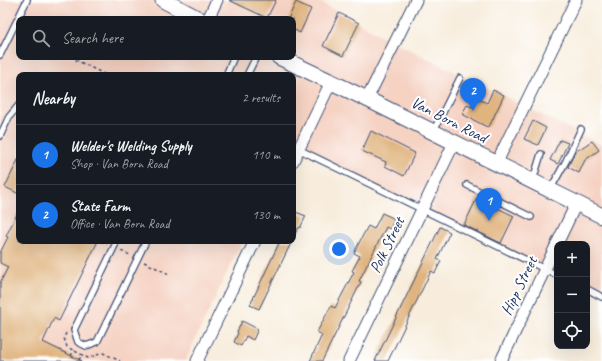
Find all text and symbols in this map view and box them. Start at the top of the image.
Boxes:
search box [16,16,296,60]
icon: search [30,27,52,49]
text: Search here [62,29,123,48]
pin: 2 [460,78,486,111]
text: Nearby [32,88,75,109]
text: 2 results [242,90,280,106]
street label: Van Born Road [408,92,493,149]
text: Welder's Welding Supply [70,137,192,156]
text: 1 [42,147,48,163]
text: 110 m [252,147,280,163]
text: Shop · Van Born Road [70,156,168,172]
pin: 1 [476,188,502,221]
text: State Farm [70,197,130,216]
text: 2 [42,207,48,223]
text: 130 m [252,207,280,223]
street label: Polk Street [365,212,410,276]
text: Office · Van Born Road [70,216,170,232]
your location [329,239,349,259]
map controls [554,241,590,349]
button: + [554,241,590,277]
street label: Hipp Street [496,252,542,319]
button: − [554,277,590,313]
button: locate [554,313,590,349]

